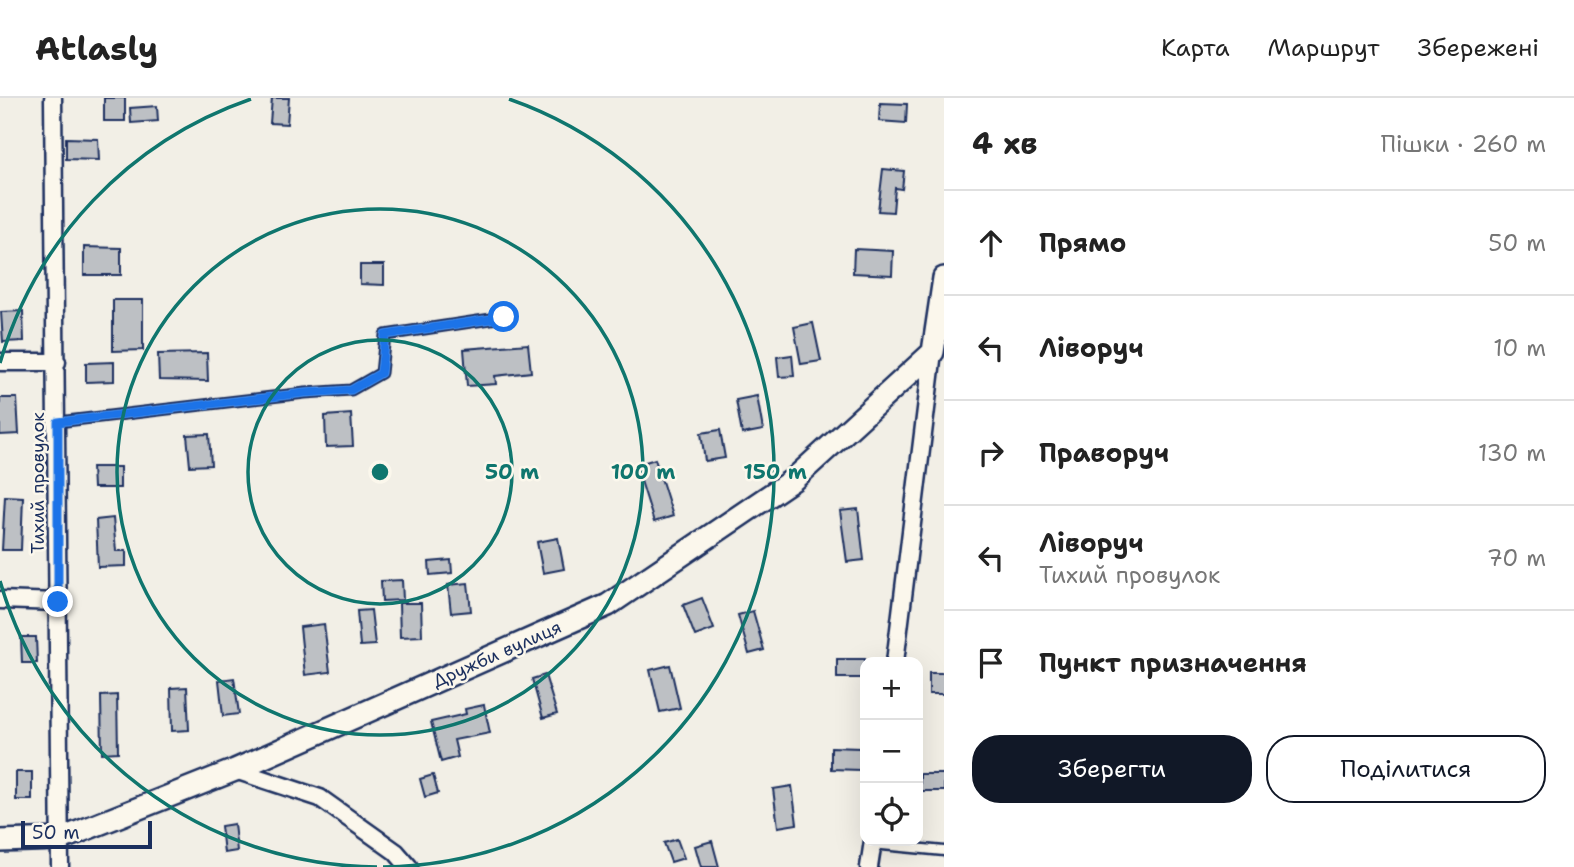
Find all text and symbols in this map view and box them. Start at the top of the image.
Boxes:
text: Atlasly [35,26,158,71]
text: Карта [1161,32,1230,64]
text: Маршрут [1268,32,1380,64]
text: Збережені [1418,32,1539,64]
text: 4 хв [972,123,1037,164]
text: Пішки · 260 m [1381,129,1546,159]
icon: ahead [972,224,1010,262]
text: Прямо [1039,225,1127,260]
text: 50 m [1488,228,1546,258]
route start [488,301,519,332]
icon: left [972,329,1010,367]
text: Ліворуч [1039,330,1144,365]
text: 10 m [1493,333,1546,363]
street label: Тихий провулок [26,412,50,554]
icon: right [972,434,1010,472]
text: Праворуч [1039,435,1169,470]
text: 130 m [1478,438,1546,468]
text: 50 m [485,458,539,486]
text: 100 m [611,458,675,486]
text: 150 m [743,458,807,486]
centre of rings [368,460,392,484]
text: Ліворуч [1039,525,1144,560]
icon: left [972,539,1010,577]
text: 70 m [1487,543,1546,573]
text: Тихий провулок [1039,560,1220,590]
route end [42,586,73,617]
street label: Дружби вулиця [429,615,565,693]
icon: arrive [972,644,1010,682]
text: Пункт призначення [1039,645,1307,680]
map controls [860,657,923,846]
button: + [860,657,923,720]
button: − [860,720,923,783]
button: Зберегти [972,735,1252,803]
button: Поділитися [1266,735,1546,803]
button: locate [860,783,923,846]
scale bar [21,818,152,850]
text: 50 m [32,820,80,845]

